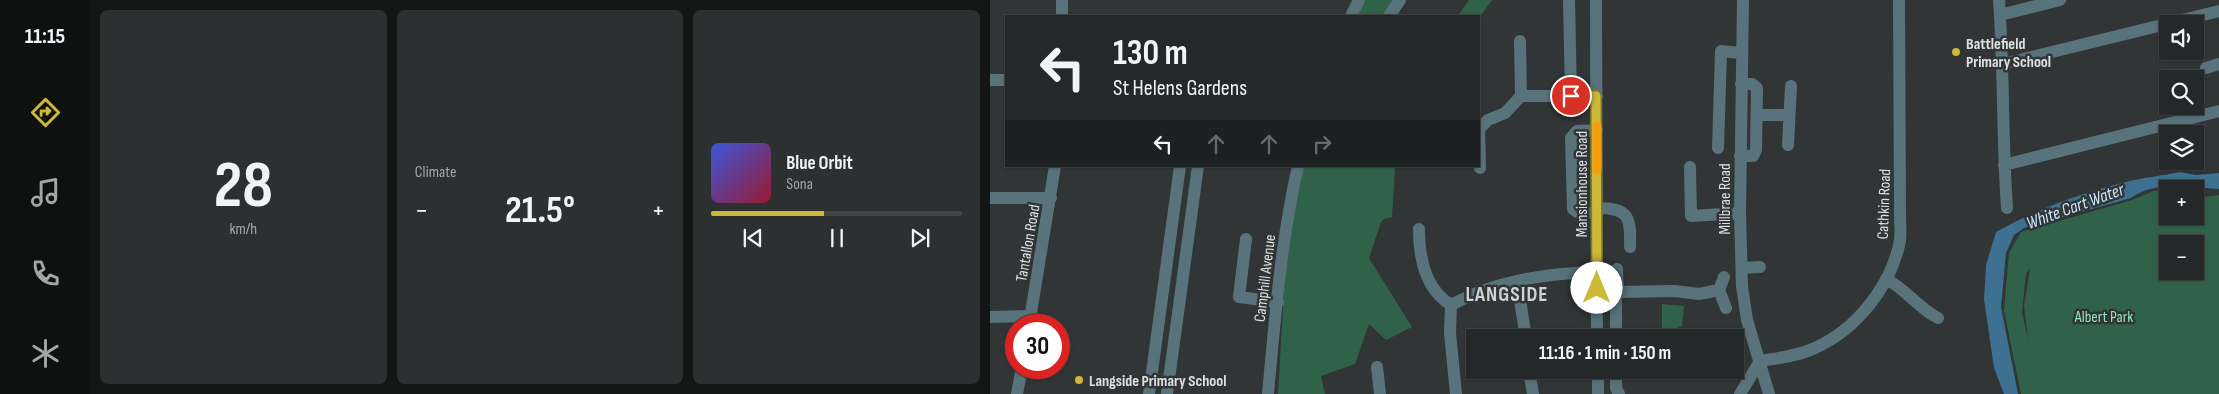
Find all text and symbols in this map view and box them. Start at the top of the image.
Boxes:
map controls [2159,15,2204,280]
button: sound [2159,15,2204,60]
text: 11:15 [25,23,65,50]
text: 130 m [1113,32,1188,75]
icon: left [1030,35,1095,100]
place label: Battlefield Primary School [1966,35,2051,72]
marker: Battlefield Primary School [1950,46,1962,58]
button: search [2159,70,2204,115]
text: St Helens Gardens [1113,75,1247,102]
pin [1550,75,1592,117]
icon: arrive [1557,82,1585,110]
icon: directions [28,95,63,130]
button: layers [2159,125,2204,170]
icon: left [1149,130,1177,158]
icon: ahead [1202,130,1230,158]
icon: ahead [1255,130,1283,158]
icon: right [1308,130,1336,158]
street label: Mansionhouse Road [1573,131,1592,237]
text: 28 [214,148,273,226]
text: Blue Orbit [786,152,853,175]
text: Climate [415,163,456,182]
street label: Millbrae Road [1716,163,1735,235]
street label: Cathkin Road [1874,168,1895,240]
icon: music [28,175,63,210]
text: Sona [786,175,813,194]
water label: White Cart Water [2023,179,2128,234]
button: + [2159,180,2204,225]
text: 21.5° [505,188,575,233]
text: − [415,194,428,227]
text: + [652,194,665,227]
street label: Tantallon Road [1012,203,1045,283]
text: km/h [229,220,257,239]
icon: previous [739,224,767,252]
icon: pause [823,224,851,252]
icon: next [906,224,934,252]
street label: Camphill Avenue [1251,233,1280,323]
button: − [2159,235,2204,280]
icon: phone [28,256,63,291]
position arrow [1570,261,1622,313]
district label: LANGSIDE [1466,282,1548,307]
park label: Albert Park [2074,308,2133,327]
speed limit sign: 30 [1005,314,1070,379]
icon: climate [28,336,63,371]
text: 11:16 · 1 min · 150 m [1539,342,1671,365]
place label: Langside Primary School [1089,372,1227,391]
marker: Langside Primary School [1073,374,1085,386]

